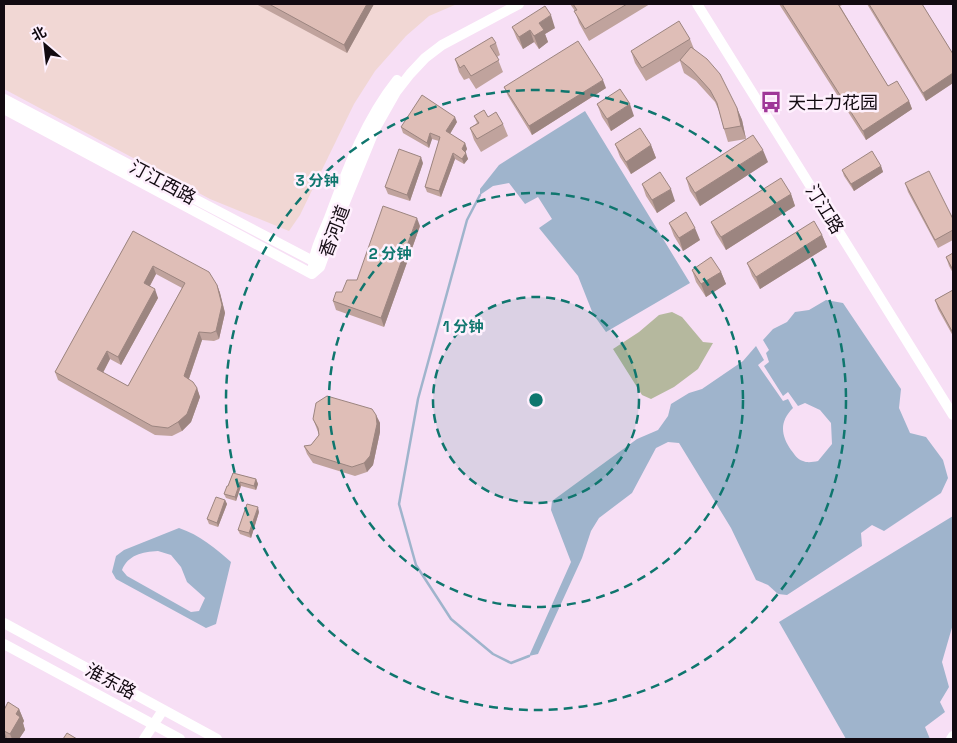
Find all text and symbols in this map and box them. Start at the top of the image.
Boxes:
north arrow [20,20,70,70]
text: 北 [28,22,49,45]
bus stop icon: 天士力花园 [758,89,784,115]
place label: 天士力花园 [788,91,878,114]
street label: 汀江西路 [126,155,200,209]
text: 3 分钟 [296,171,338,190]
street label: 汀江路 [801,180,849,238]
street label: 香河道 [314,202,354,260]
text: 2 分钟 [369,244,411,263]
text: 1 分钟 [443,317,483,336]
centre of rings [527,391,545,409]
street label: 淮东路 [82,658,140,704]

